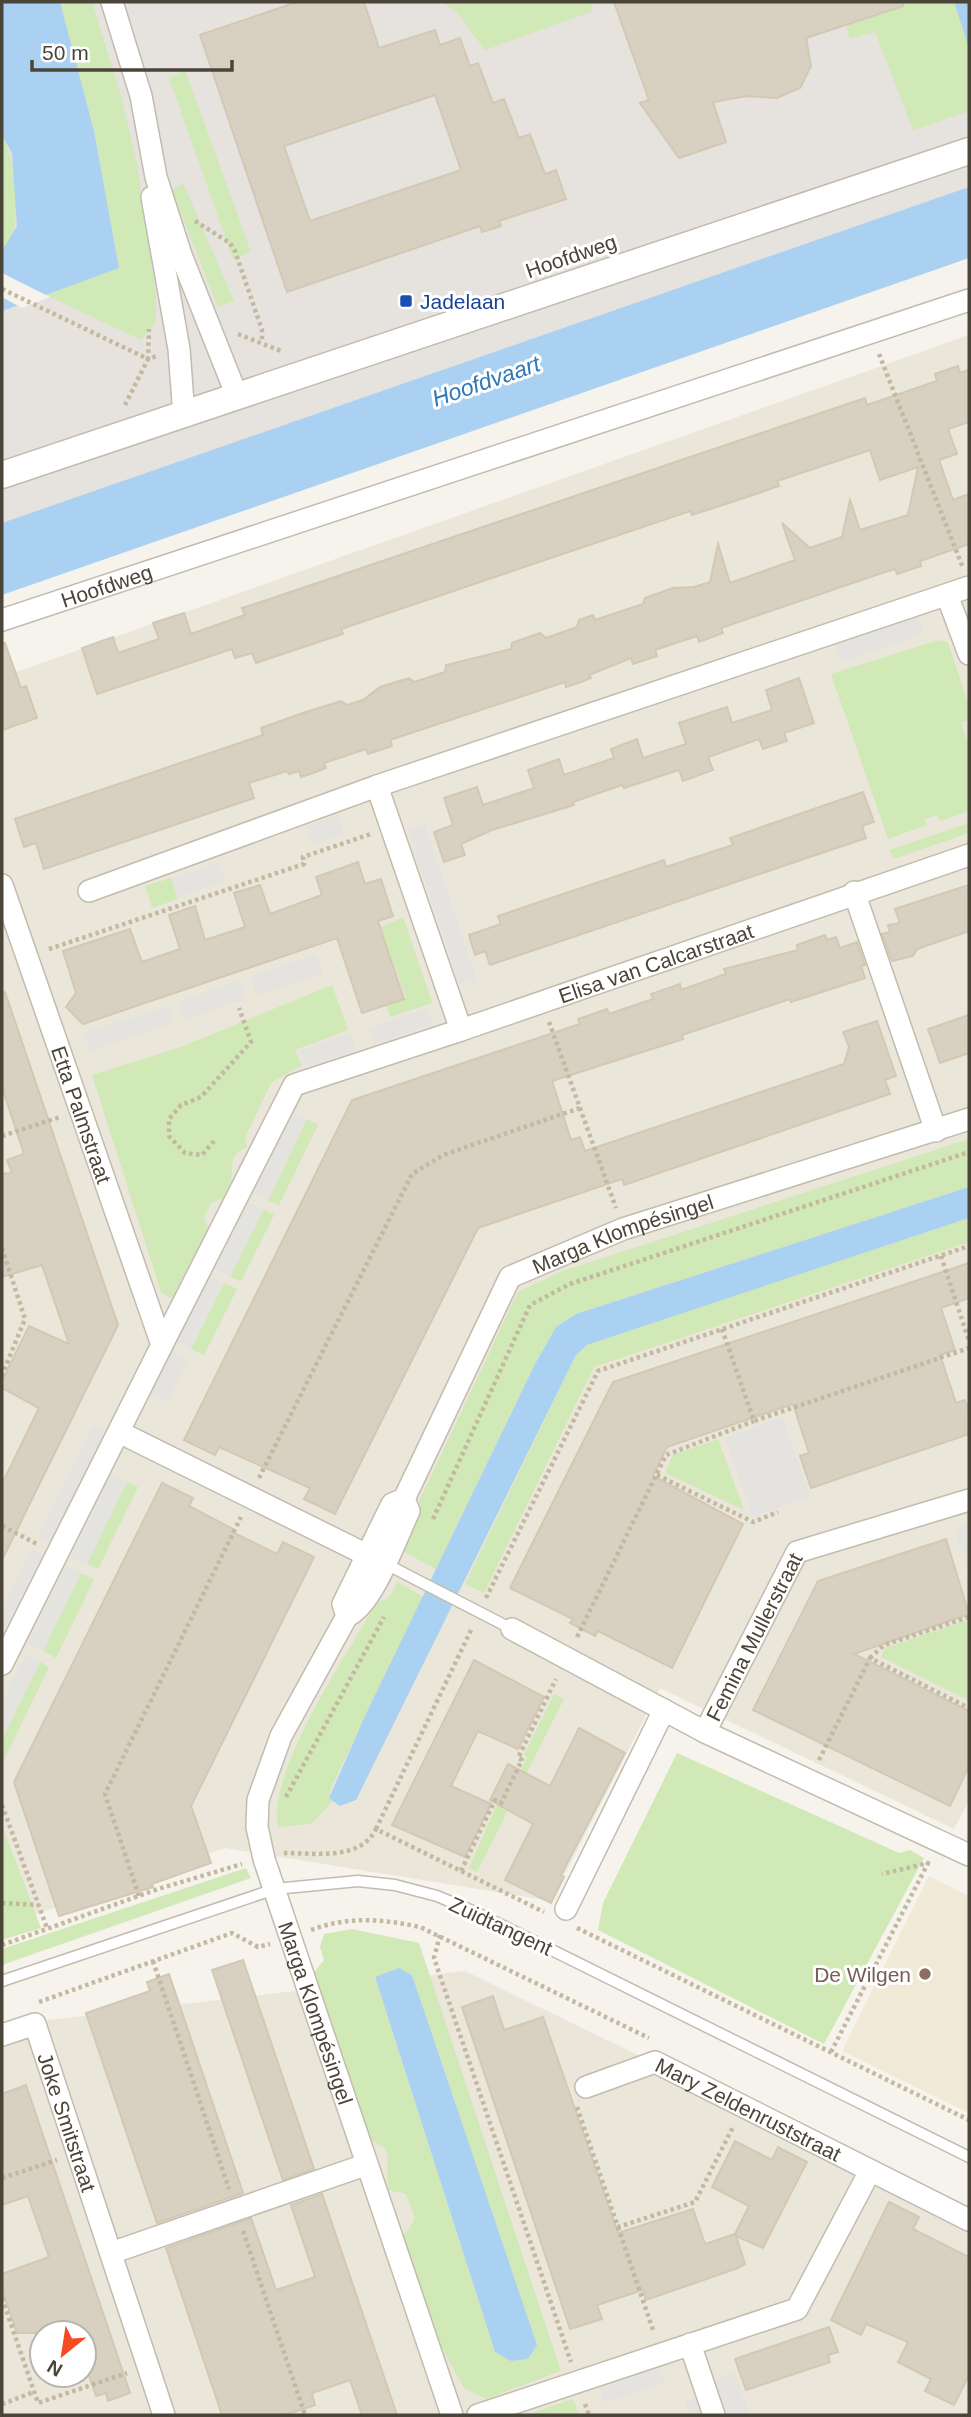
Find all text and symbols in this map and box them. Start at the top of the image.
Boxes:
scale bar [32,28,231,72]
text: 50 m [42,41,89,64]
street label: Hoofdweg [523,230,619,282]
place label: Jadelaan [420,290,505,313]
marker: Jadelaan [398,293,414,309]
water label: Hoofdvaart [429,350,545,412]
street label: Hoofdweg [58,560,155,611]
street label: Elisa van Calcarstraat [555,919,756,1007]
street label: Etta Palmstraat [47,1043,116,1186]
street label: Marga Klompésingel [529,1190,716,1278]
street label: Femina Mullerstraat [701,1549,806,1725]
street label: Zuidtangent [446,1892,556,1960]
street label: Marga Klompésingel [274,1919,358,2107]
place label: De Wilgen [814,1963,911,1986]
marker: De Wilgen [917,1966,933,1982]
street label: Joke Smitstraat [34,2050,101,2195]
street label: Mary Zeldenruststraat [652,2053,845,2165]
north arrow [28,2319,98,2389]
text: N [44,2356,66,2381]

